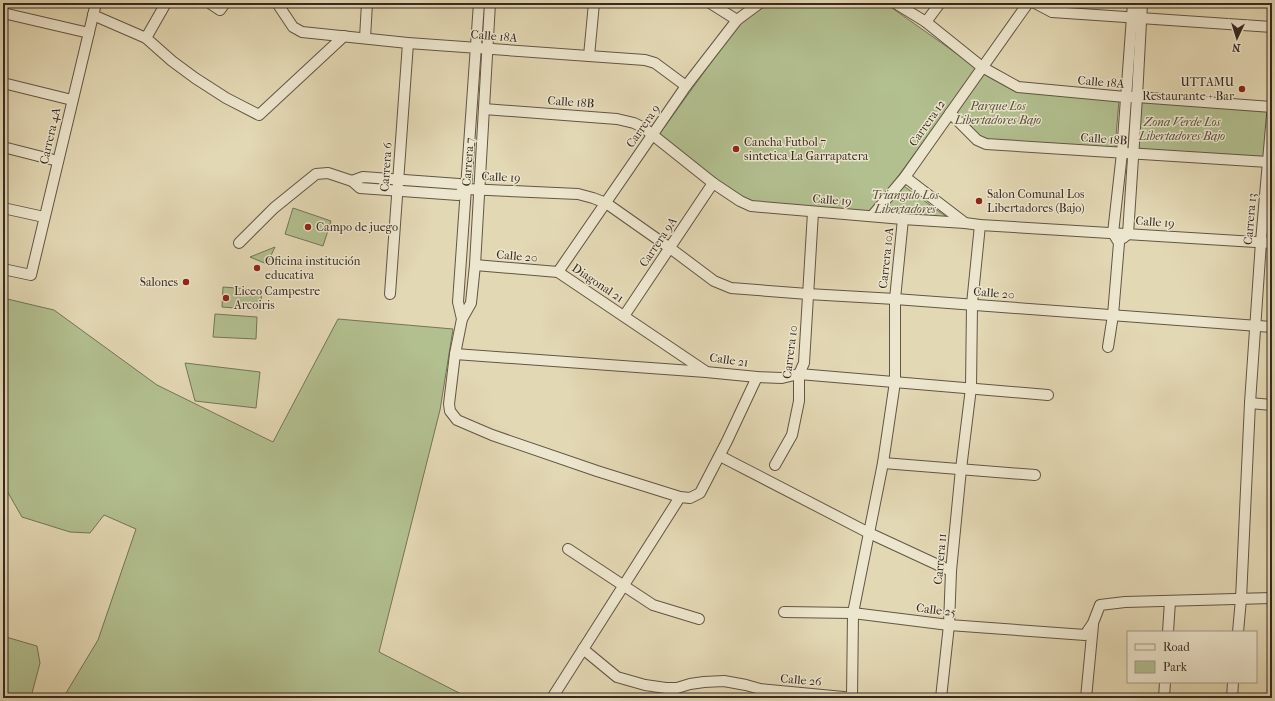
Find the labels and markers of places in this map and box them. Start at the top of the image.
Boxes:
place label: UTTAMU Restaurante + Bar [1142,75,1235,103]
marker: UTTAMU Restaurante + Bar [1237,84,1247,94]
place label: Cancha Futbol 7 sintetica La Garrapatera [744,135,869,163]
marker: Cancha Futbol 7 sintetica La Garrapatera [731,144,741,154]
place label: Salon Comunal Los Libertadores (Bajo) [987,187,1085,215]
marker: Salon Comunal Los Libertadores (Bajo) [974,196,984,206]
place label: Campo de juego [316,220,398,234]
marker: Campo de juego [303,222,313,232]
place label: Oficina institución educativa [265,254,361,282]
marker: Oficina institución educativa [252,263,262,273]
place label: Salones [140,275,179,289]
marker: Salones [181,277,191,287]
place label: Liceo Campestre Arcoiris [233,284,320,312]
marker: Liceo Campestre Arcoiris [221,293,231,303]

